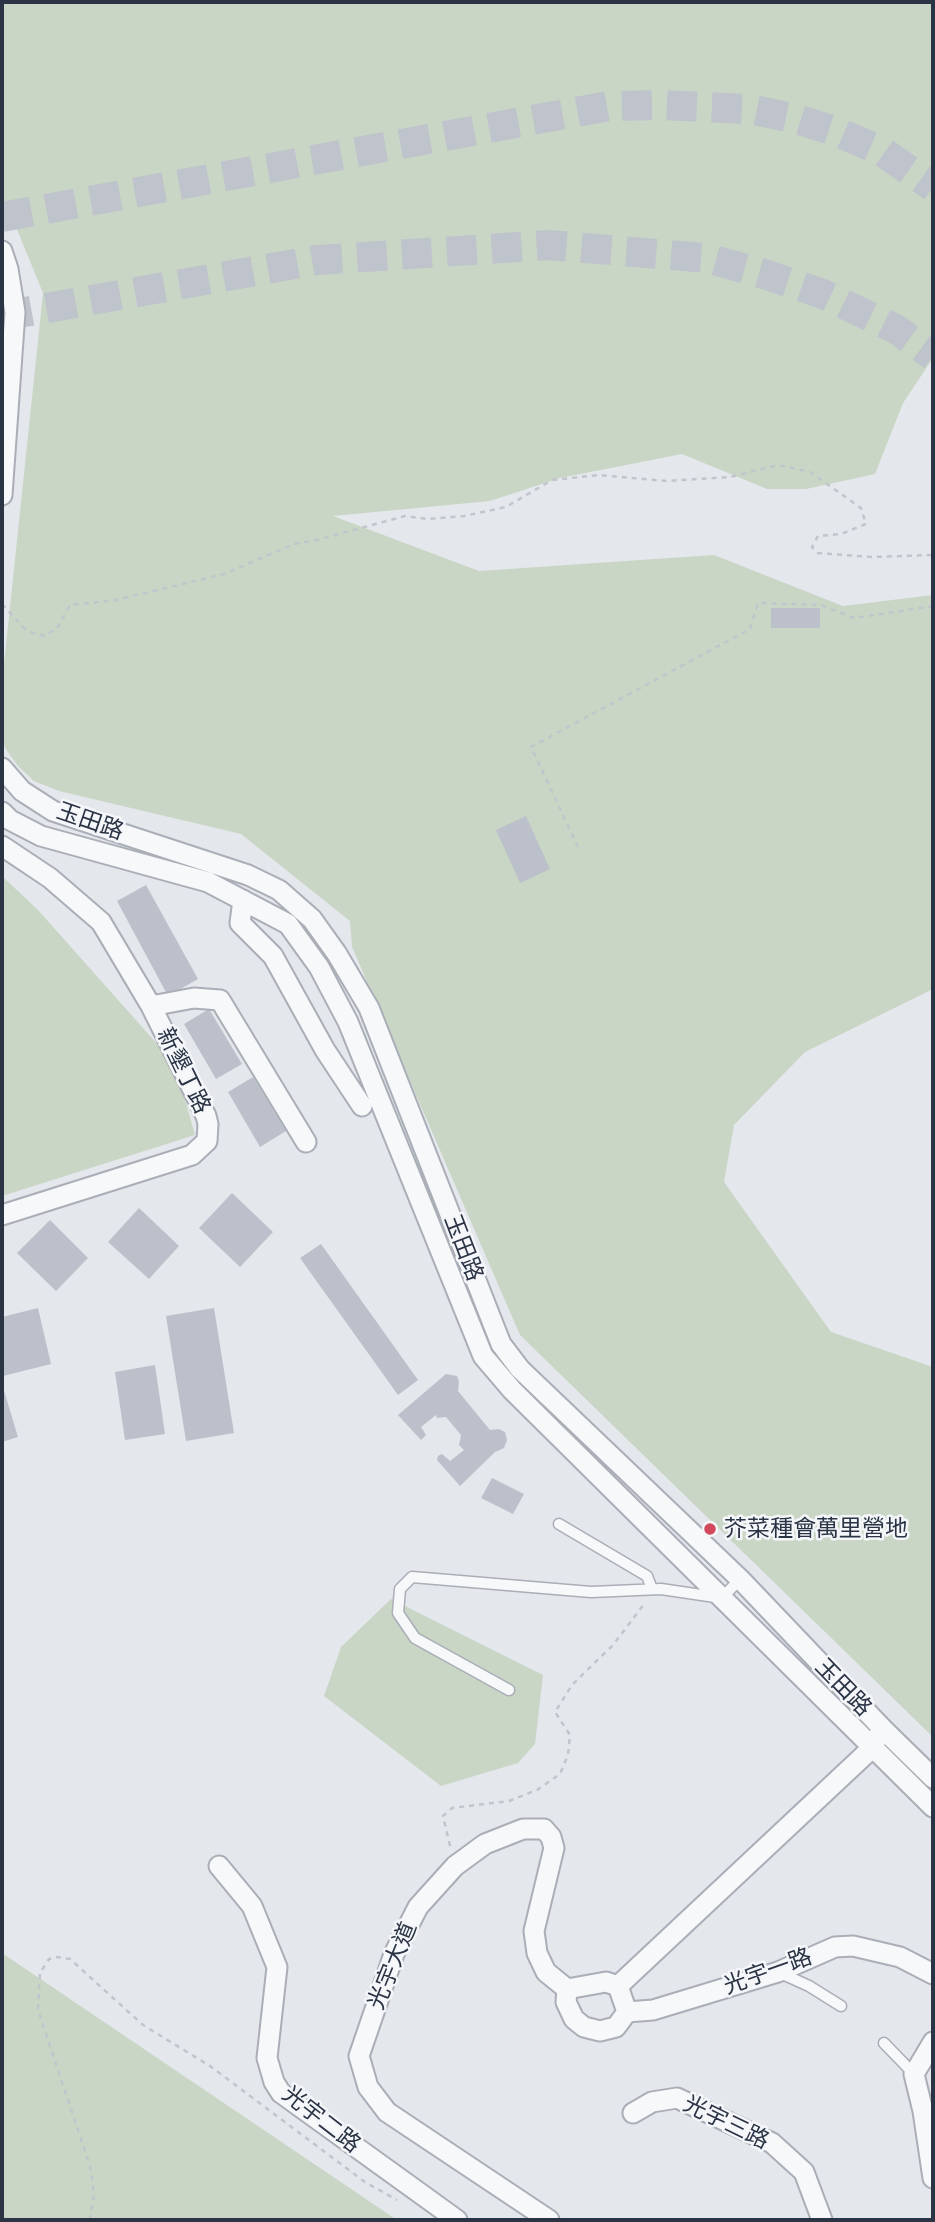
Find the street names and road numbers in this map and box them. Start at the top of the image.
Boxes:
street label: 玉田路 [53,798,127,846]
street label: 新墾丁路 [150,1024,216,1118]
street label: 玉田路 [438,1211,488,1285]
street label: 玉田路 [809,1654,877,1722]
street label: 光宇大道 [363,1918,423,2014]
street label: 光宇一路 [720,1943,816,2001]
street label: 光宇二路 [276,2081,366,2159]
street label: 光宇三路 [679,2090,773,2156]

